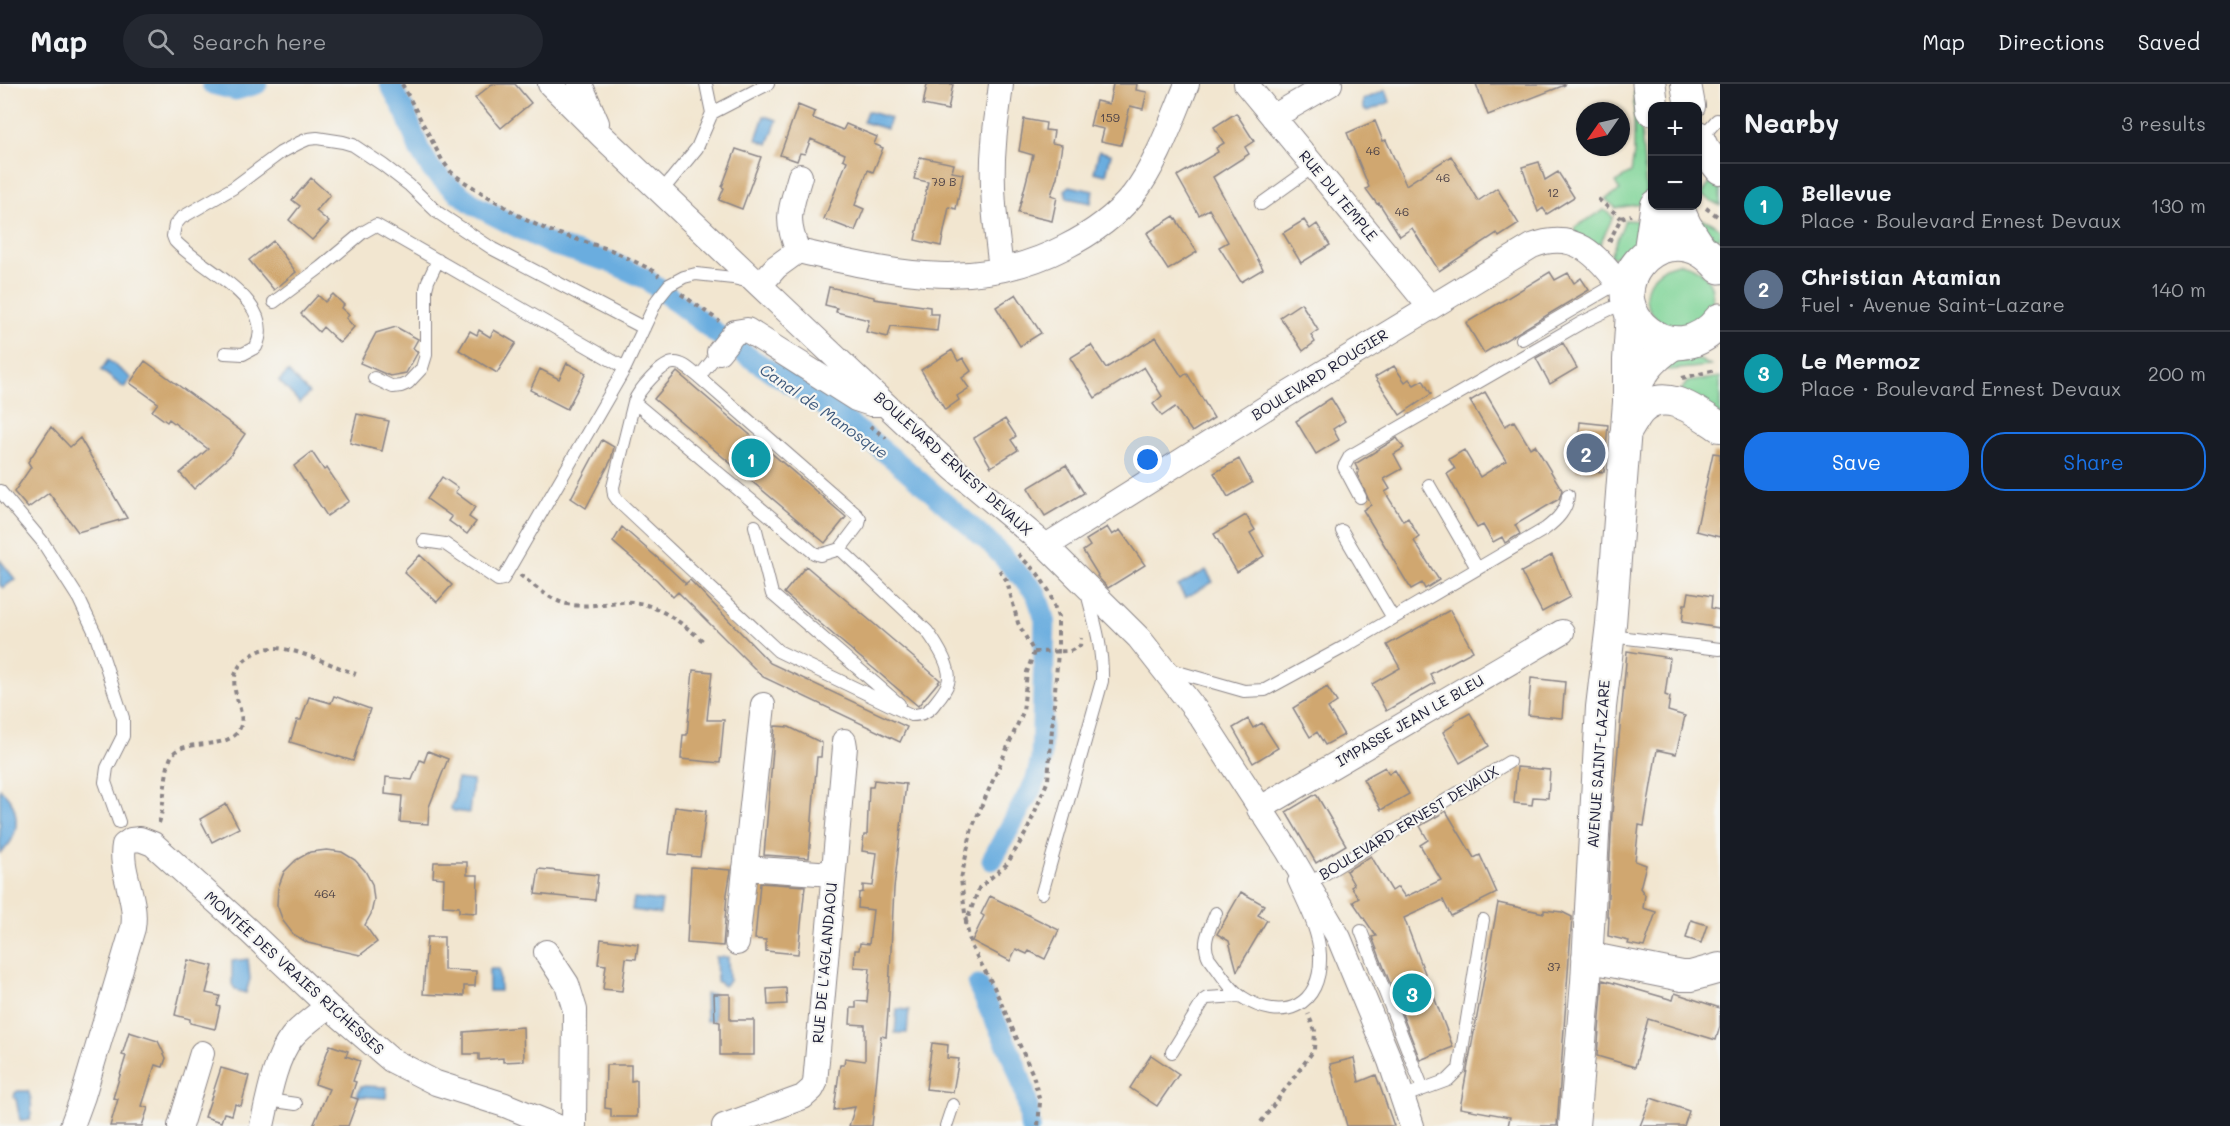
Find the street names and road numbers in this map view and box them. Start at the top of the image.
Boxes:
street label: RUE DU TEMPLE [1295,146,1383,245]
street label: BOULEVARD ROUGIER [1247,324,1392,424]
street label: BOULEVARD ERNEST DEVAUX [870,387,1037,540]
street label: IMPASSE JEAN LE BLEU [1332,670,1487,771]
street label: AVENUE SAINT-LAZARE [1582,679,1614,849]
street label: BOULEVARD ERNEST DEVAUX [1315,760,1502,884]
street label: RUE DE L'AGLANDAOU [807,882,841,1044]
street label: MONTÉE DES VRAIES RICHESSES [200,886,389,1058]

